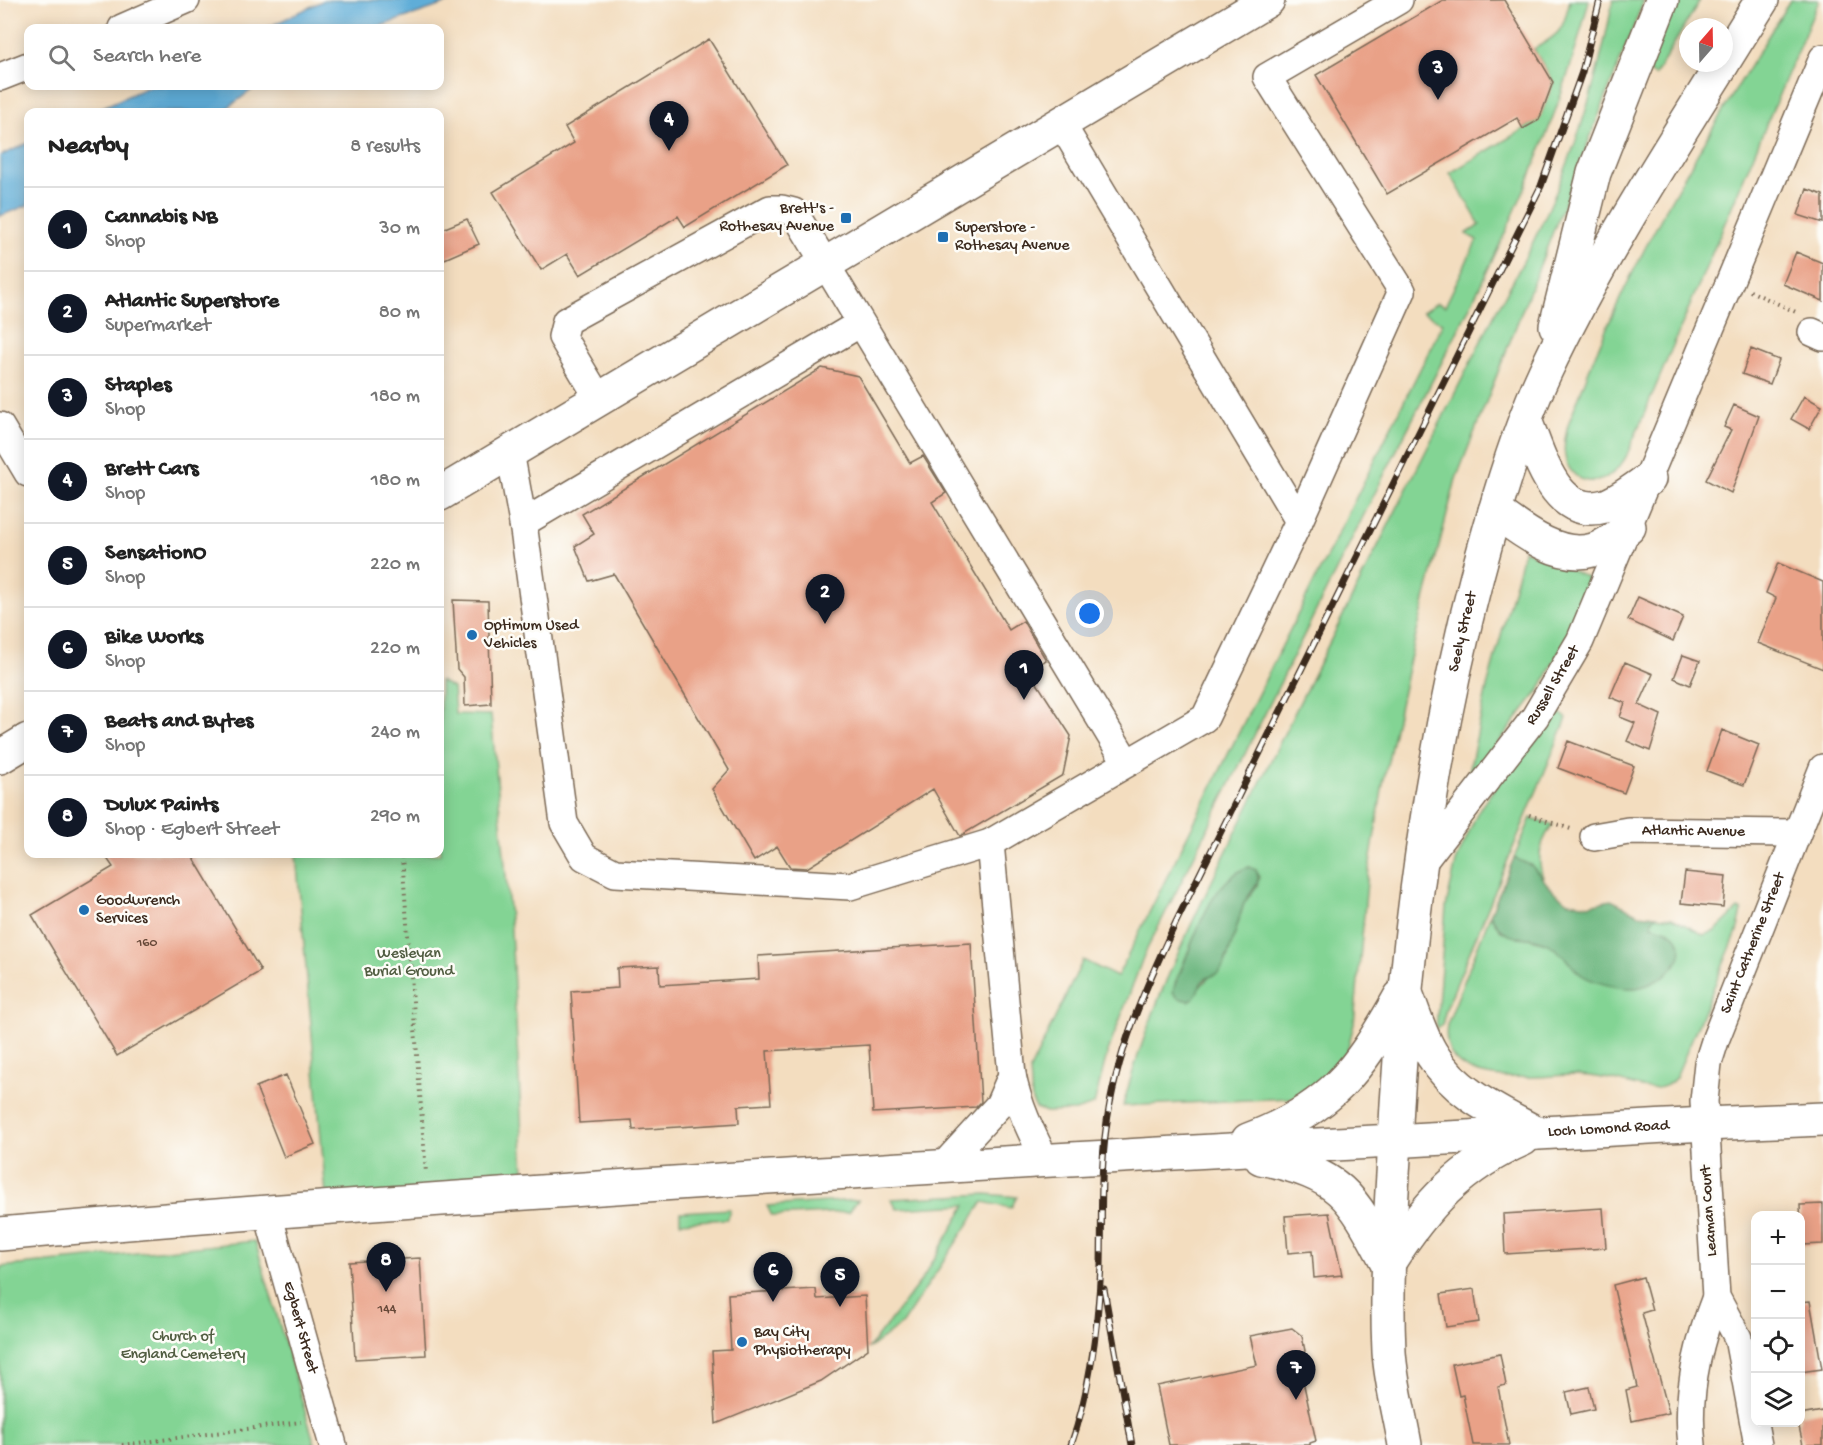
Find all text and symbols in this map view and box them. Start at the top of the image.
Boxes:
north arrow [1679,18,1733,72]
search box [24,24,444,90]
icon: search [45,41,78,74]
text: Search here [93,44,201,70]
pin: 3 [1418,51,1458,100]
pin: 4 [650,102,688,151]
text: Nearby [48,132,129,163]
text: 8 results [350,136,420,159]
place label: Brett's - Rothesay Avenue [719,200,835,237]
text: Cannabis NB [105,205,218,231]
marker: Brett's - Rothesay Avenue [839,211,853,225]
text: 1 [63,218,72,241]
text: 30 m [379,218,420,241]
place label: Superstore - Rothesay Avenue [955,219,1070,256]
marker: Superstore - Rothesay Avenue [936,230,950,244]
text: Shop [105,231,145,254]
text: Atlantic Superstore [105,289,279,315]
text: 2 [63,302,72,325]
text: 80 m [379,302,420,325]
text: Supermarket [105,315,211,338]
text: Staples [105,373,172,399]
text: 3 [62,386,73,409]
text: 180 m [371,386,420,409]
text: Shop [105,399,145,422]
text: Brett Cars [105,457,199,483]
text: 4 [63,470,72,493]
text: 180 m [371,470,420,493]
text: Shop [105,483,145,506]
text: SensationO [105,541,206,567]
text: 5 [62,554,73,577]
text: 220 m [370,554,420,577]
text: Shop [105,567,145,590]
pin: 2 [806,574,844,624]
street label: Seely Street [1445,588,1482,674]
your location [1075,599,1104,628]
place label: Optimum Used Vehicles [483,617,580,654]
text: Bike Works [105,625,203,651]
marker: Optimum Used Vehicles [465,628,479,642]
text: 6 [62,638,73,661]
text: 220 m [370,638,420,661]
street label: Russell Street [1522,641,1585,729]
pin: 1 [1004,650,1044,700]
text: Shop [105,651,145,674]
text: Beats and Bytes [105,709,253,735]
text: 7 [62,722,73,745]
text: 240 m [370,722,420,745]
text: Shop [105,735,145,758]
text: Dulux Paints [105,793,218,819]
text: 8 [62,806,73,829]
text: 290 m [370,806,420,829]
text: Shop · Egbert Street [105,819,279,842]
street label: Atlantic Avenue [1642,822,1746,842]
street label: Saint Catherine Street [1717,869,1791,1017]
place label: Goodwrench Services [96,892,180,929]
marker: Goodwrench Services [77,903,91,917]
house number: 160 [136,935,157,952]
park label: Wesleyan Burial Ground [363,945,455,982]
street label: Loch Lomond Road [1547,1116,1671,1142]
street label: Leaman Court [1697,1163,1723,1257]
map controls [1751,1211,1805,1427]
button: + [1751,1211,1805,1265]
pin: 8 [366,1242,406,1292]
pin: 6 [754,1252,792,1302]
pin: 5 [820,1258,860,1307]
button: − [1751,1265,1805,1319]
street label: Egbert Street [278,1279,322,1377]
house number: 144 [377,1301,397,1318]
button: locate [1751,1319,1805,1373]
place label: Bay City Physiotherapy [753,1324,851,1361]
park label: Church of England Cemetery [121,1328,245,1365]
marker: Bay City Physiotherapy [735,1335,749,1349]
pin: 7 [1276,1350,1316,1400]
button: layers [1751,1373,1805,1427]

